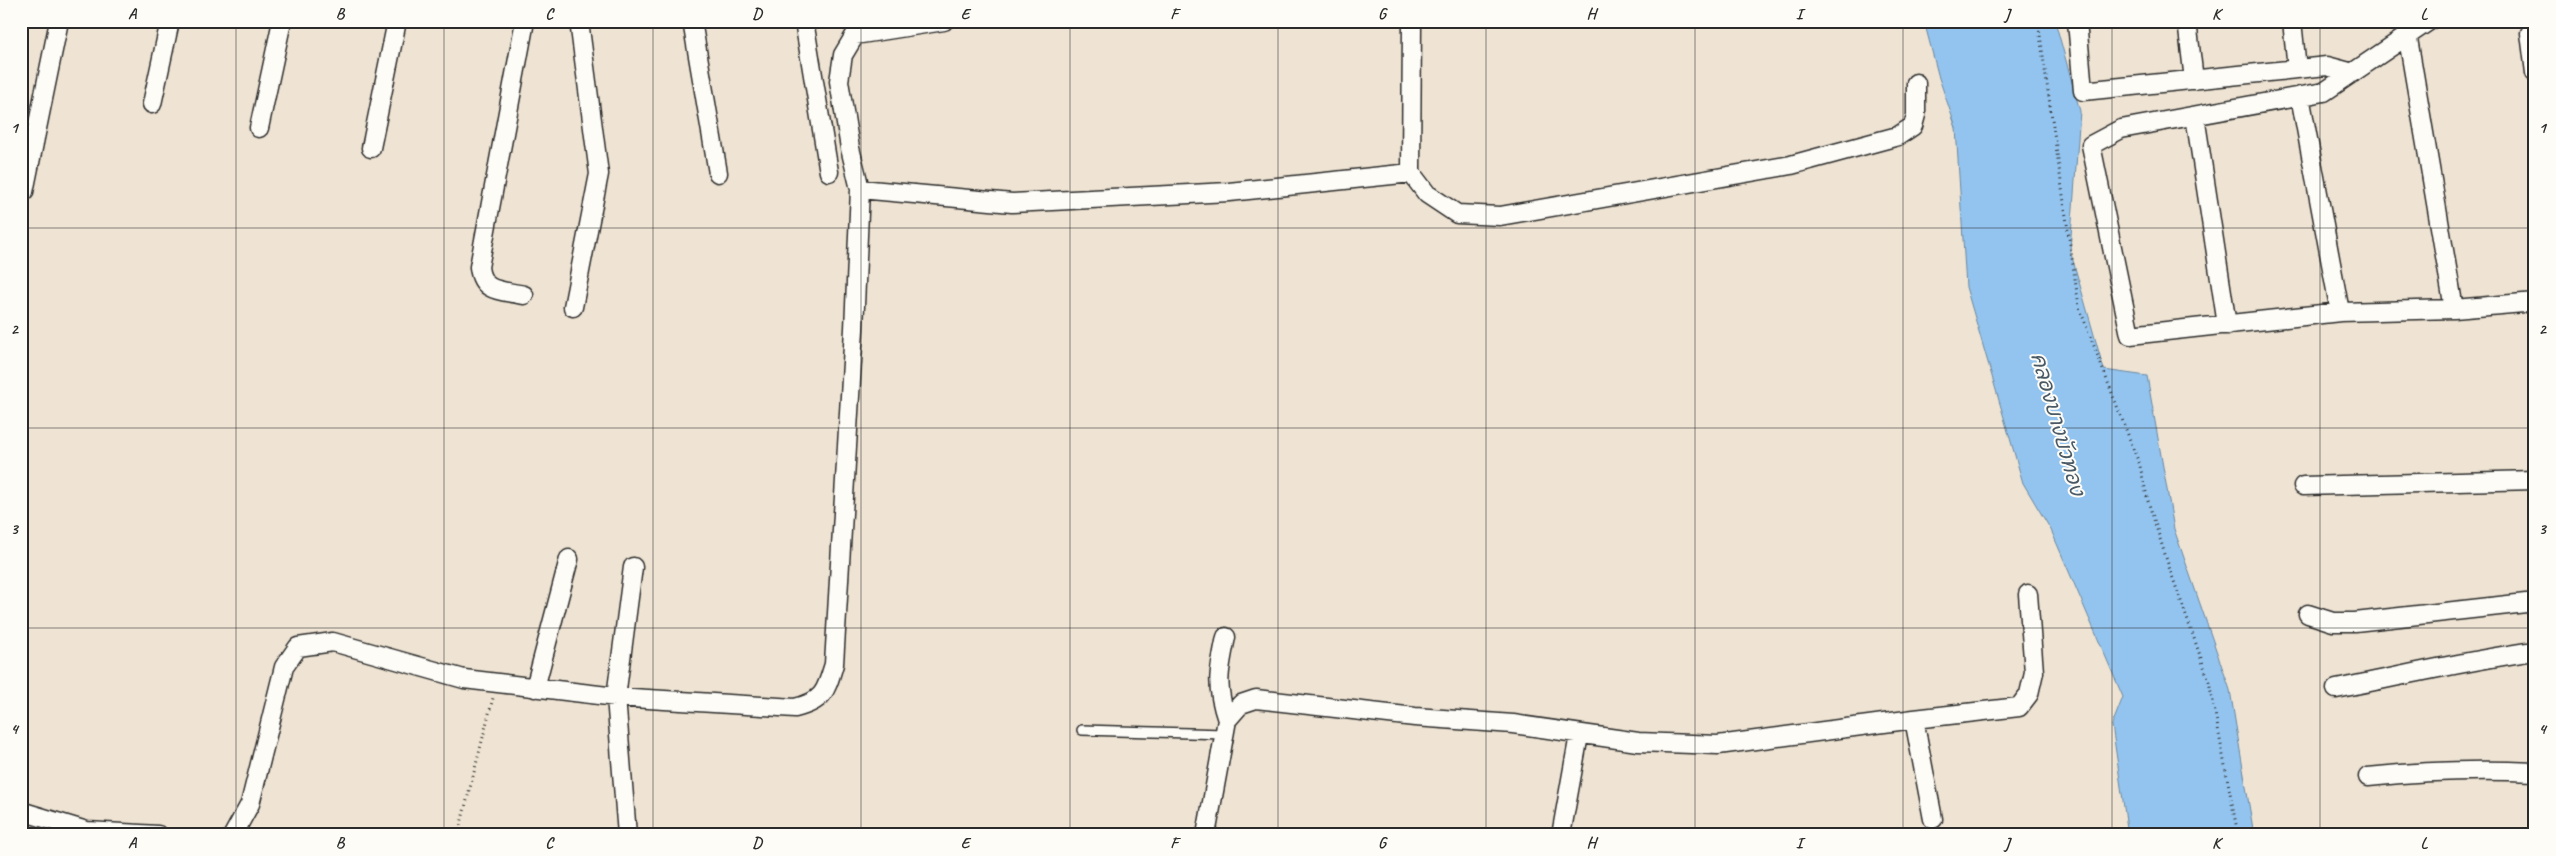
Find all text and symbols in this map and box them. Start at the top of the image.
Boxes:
text: A [128,4,138,24]
text: B [336,4,346,24]
text: C [545,4,555,24]
text: D [752,4,763,24]
text: E [961,4,972,24]
text: F [1170,4,1181,24]
text: G [1378,4,1388,24]
text: H [1586,4,1598,24]
text: I [1796,4,1806,24]
text: J [2003,4,2012,24]
text: K [2212,4,2224,24]
text: L [2421,4,2429,24]
text: 1 [10,118,19,138]
text: 1 [2538,118,2547,138]
text: 2 [10,319,19,339]
text: 2 [2538,319,2547,339]
water label: คลองบางบัวทอง [2025,350,2091,500]
text: 3 [10,519,19,539]
text: 3 [2538,519,2547,539]
text: 4 [10,719,19,739]
text: 4 [2538,719,2547,739]
text: A [128,833,138,853]
text: B [336,833,346,853]
text: C [545,833,555,853]
text: D [752,833,763,853]
text: E [961,833,972,853]
text: F [1170,833,1181,853]
text: G [1378,833,1388,853]
text: H [1586,833,1598,853]
text: I [1796,833,1806,853]
text: J [2003,833,2012,853]
text: K [2212,833,2224,853]
text: L [2421,833,2429,853]

